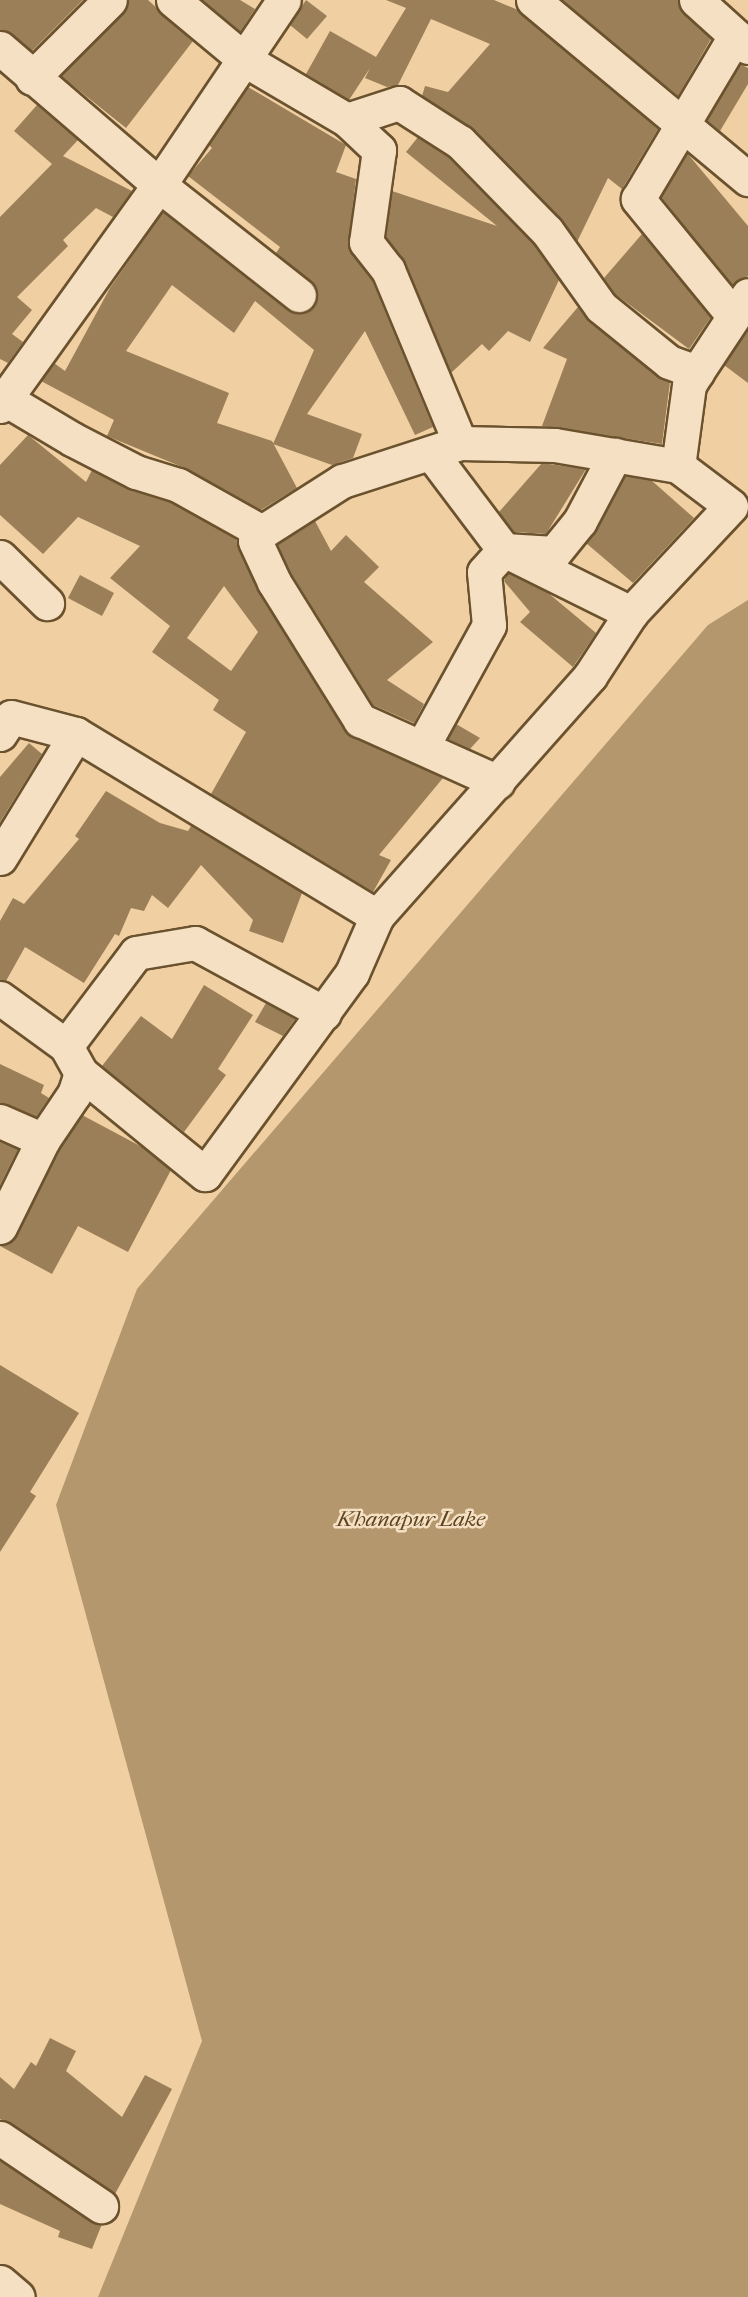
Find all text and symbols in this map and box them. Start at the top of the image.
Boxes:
water label: Khanapur Lake [337,1507,485,1533]

